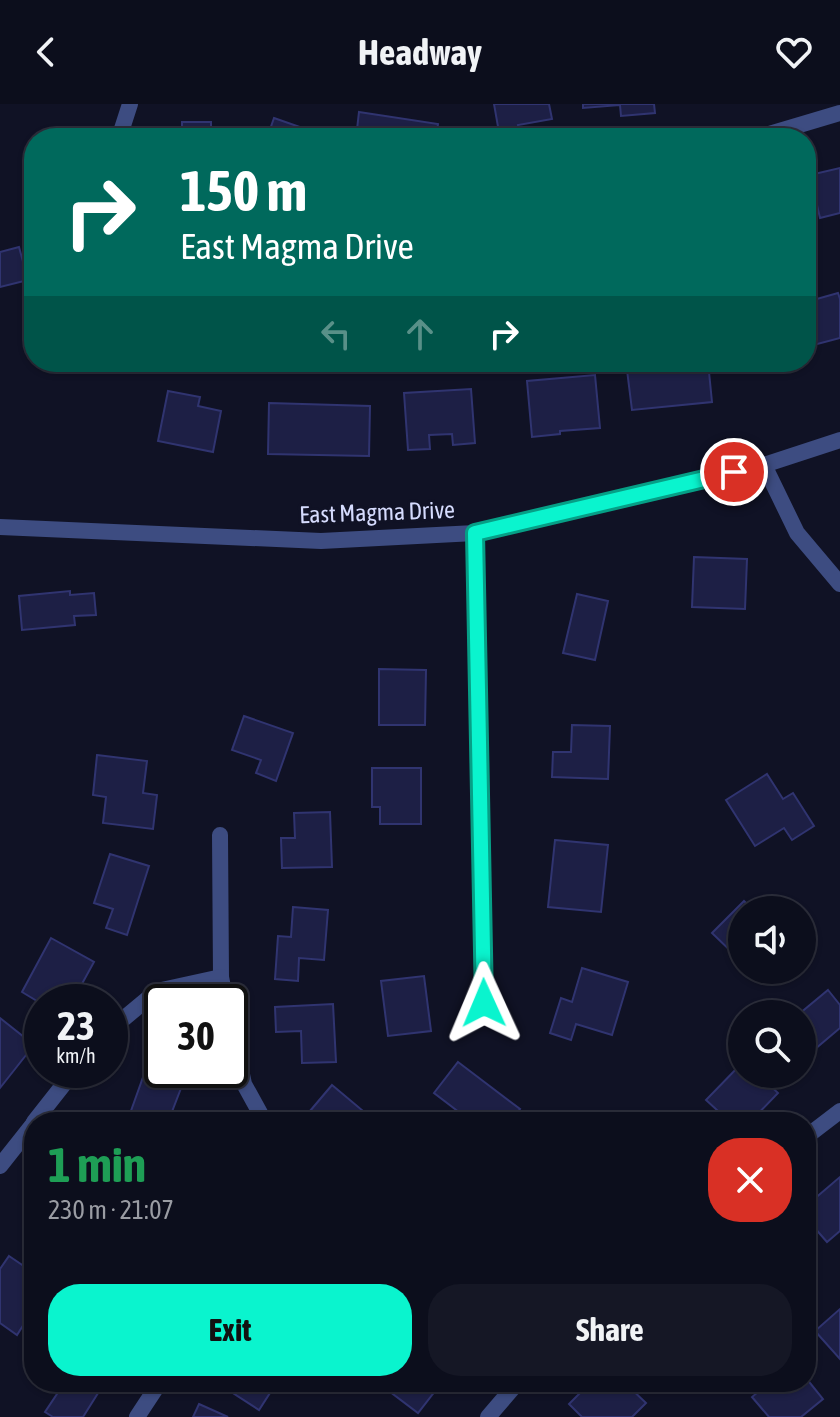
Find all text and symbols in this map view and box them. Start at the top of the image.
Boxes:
icon: back [24,30,68,74]
icon: heart [772,30,816,74]
text: Headway [358,31,482,73]
text: 150 m [180,159,307,223]
icon: right [48,160,152,264]
text: East Magma Drive [180,225,414,267]
icon: left [314,312,358,356]
icon: ahead [398,312,442,356]
icon: right [482,312,526,356]
pin [700,438,768,506]
icon: arrive [712,450,756,494]
street label: East Magma Drive [299,496,455,528]
map controls [728,896,816,1088]
button: sound [728,896,816,984]
position arrow [442,961,526,1045]
speed limit sign: 30 [144,984,248,1088]
button: search [728,1000,816,1088]
text: 23 [57,1003,95,1048]
text: km/h [56,1044,96,1067]
text: 1 min [48,1137,146,1192]
button: close [708,1138,792,1222]
text: 230 m · 21:07 [48,1195,174,1225]
button: Exit [48,1284,412,1376]
button: Share [428,1284,792,1376]

